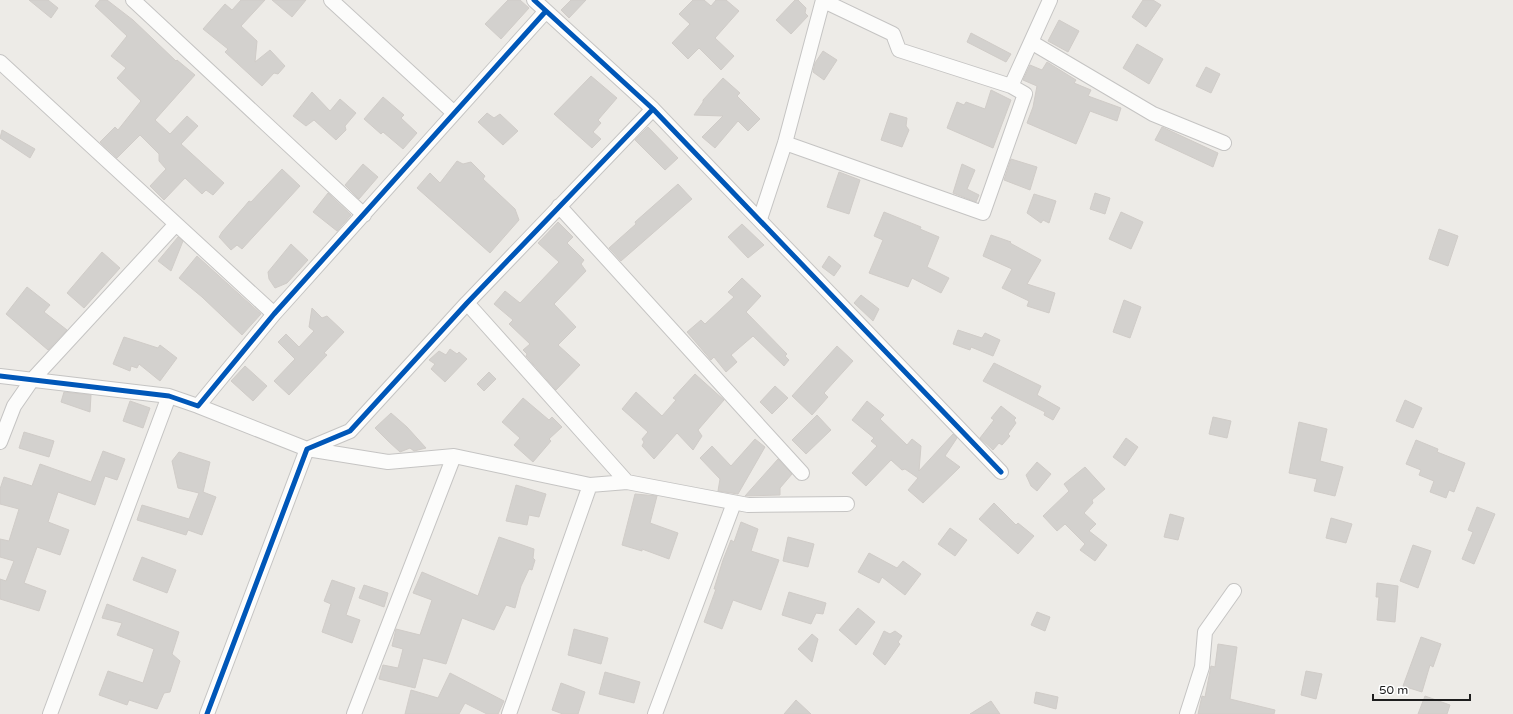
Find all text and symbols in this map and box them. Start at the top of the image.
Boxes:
scale bar [1373,676,1470,702]
text: 50 m [1379,683,1408,697]

